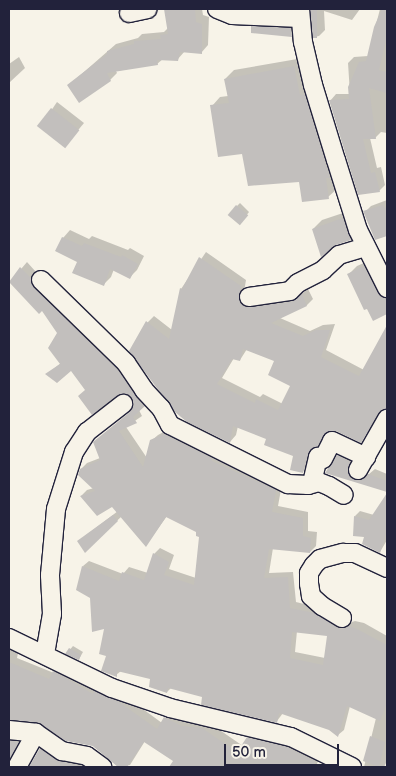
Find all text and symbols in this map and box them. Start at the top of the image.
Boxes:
scale bar [226,734,341,766]
text: 50 m [232,743,266,762]

